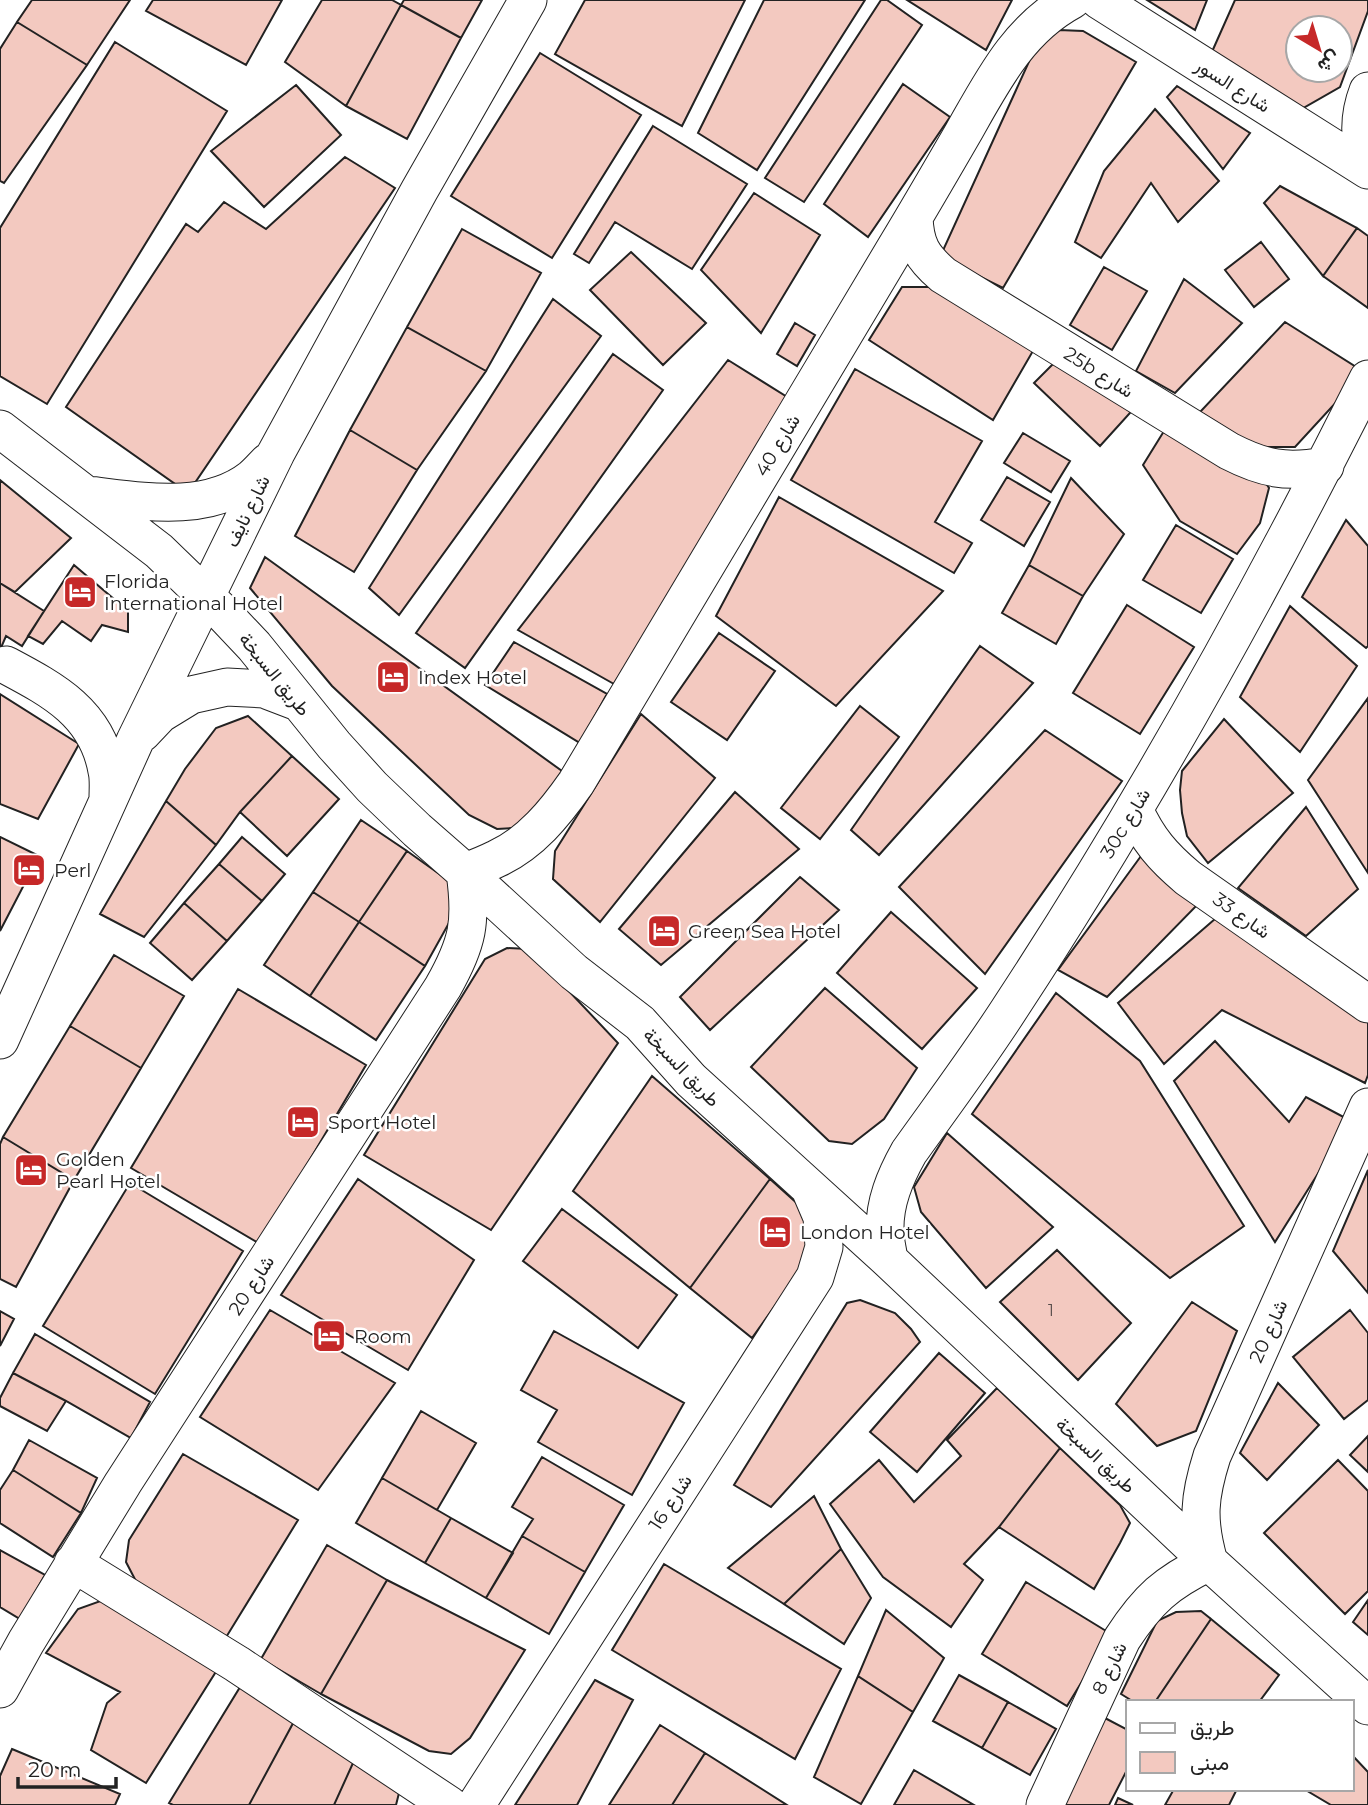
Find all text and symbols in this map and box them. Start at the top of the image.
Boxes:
north arrow [1284,14,1354,84]
text: ش [1313,46,1345,78]
street label: شارع السور [1190,53,1274,118]
street label: 25b شارع [1059,342,1138,404]
street label: شارع 40 [750,410,806,481]
street label: شارع نايف [220,471,276,551]
place label: Florida International Hotel [104,570,283,615]
hotel icon: Florida International Hotel [61,573,99,611]
street label: طريق السبخة [234,628,315,721]
hotel icon: Index Hotel [374,658,412,696]
place label: Index Hotel [418,666,527,689]
street label: 30c شارع [1096,784,1156,863]
hotel icon: Perl [10,851,48,889]
place label: Perl [54,859,91,882]
street label: شارع 33 [1208,887,1275,944]
hotel icon: Green Sea Hotel [645,912,683,950]
place label: Green Sea Hotel [688,920,841,943]
street label: طريق السبخة [638,1023,725,1112]
hotel icon: Sport Hotel [284,1103,322,1141]
place label: Sport Hotel [328,1111,436,1134]
place label: Golden Pearl Hotel [56,1148,161,1193]
hotel icon: Golden Pearl Hotel [12,1151,50,1189]
hotel icon: London Hotel [756,1213,794,1251]
place label: London Hotel [800,1221,930,1244]
street label: شارع 20 [224,1251,280,1320]
street label: شارع 20 [1244,1296,1293,1367]
house number: 1 [1048,1301,1054,1320]
hotel icon: Room [310,1317,348,1355]
place label: Room [354,1325,412,1348]
street label: طريق السبخة [1051,1413,1140,1498]
street label: شارع 16 [644,1470,698,1535]
street label: شارع 8 [1087,1638,1133,1699]
legend [1126,1700,1354,1791]
text: طريق [1190,1715,1235,1741]
scale bar [18,1745,116,1789]
text: مبنى [1190,1750,1229,1775]
text: 20 m [28,1757,82,1782]

